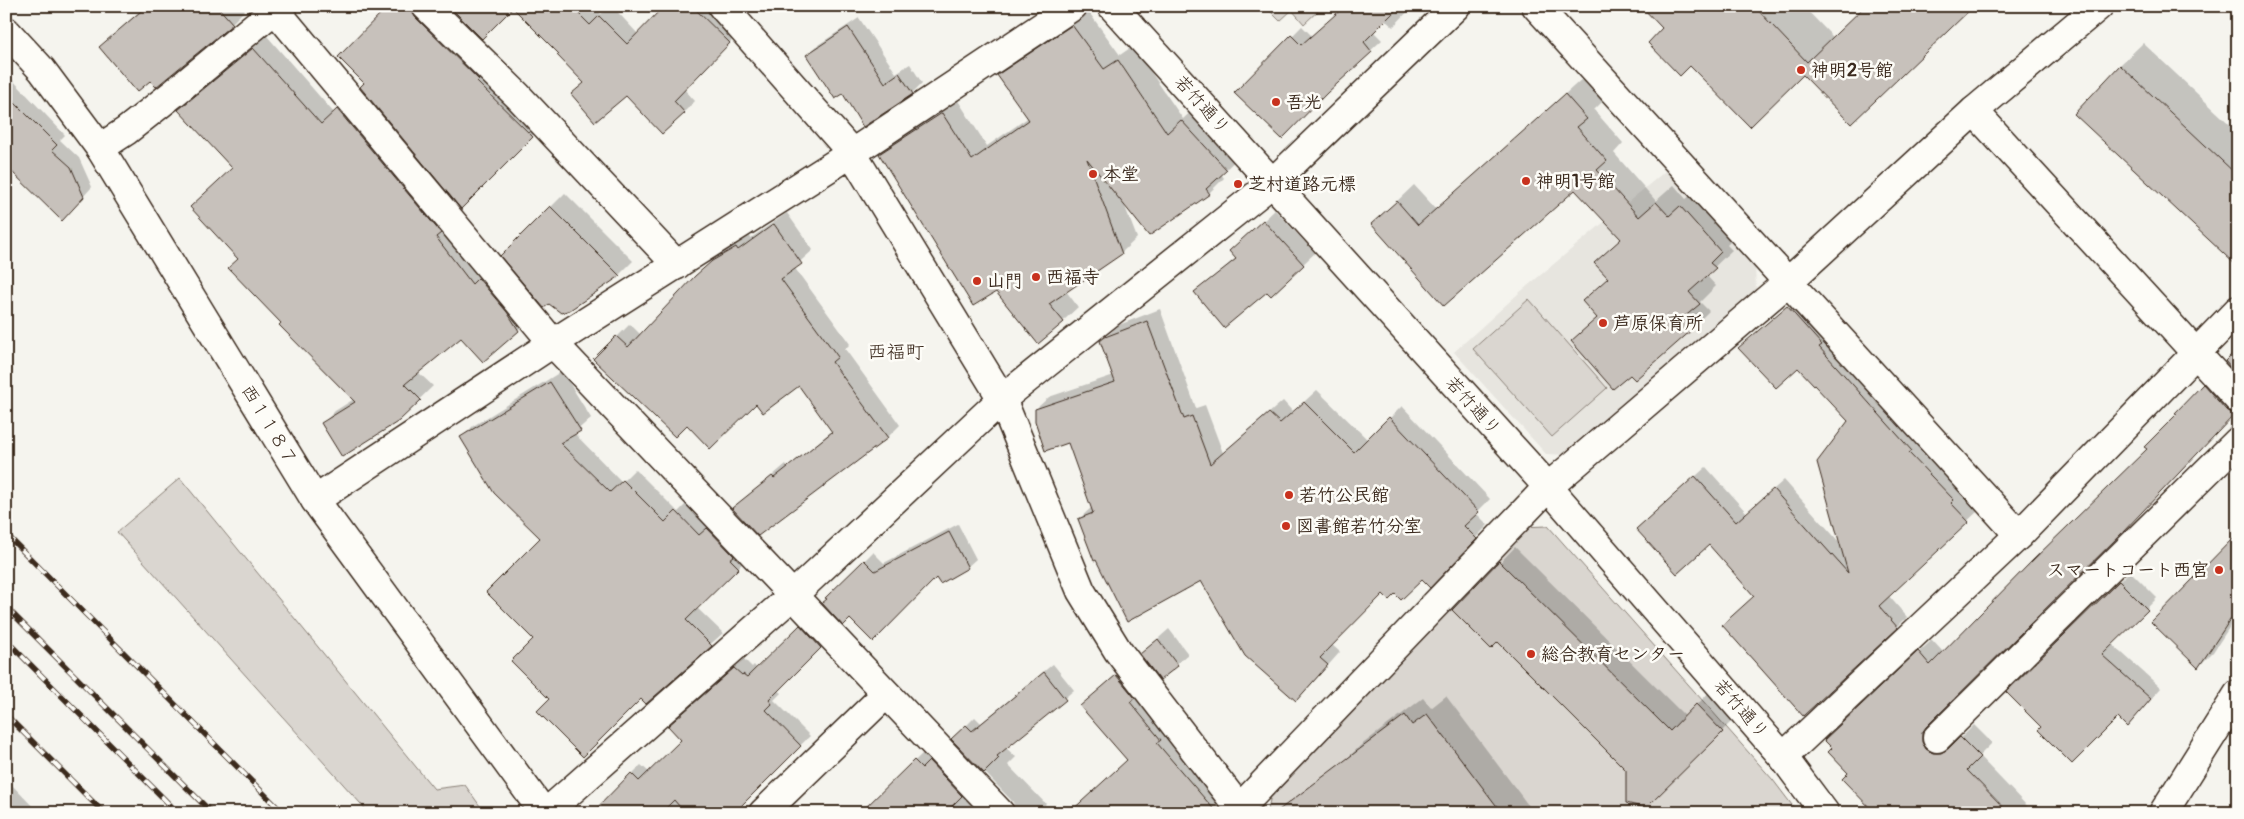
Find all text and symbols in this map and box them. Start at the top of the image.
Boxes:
place label: 神明2号館 [1811,59,1893,82]
marker: 神明2号館 [1795,64,1807,76]
street label: 若竹通り [1169,71,1235,139]
place label: 吾光 [1286,91,1322,114]
marker: 吾光 [1270,96,1282,108]
place label: 本堂 [1103,163,1139,186]
marker: 本堂 [1087,168,1099,180]
place label: 神明1号館 [1536,170,1615,193]
place label: 芝村道路元標 [1248,173,1356,196]
marker: 神明1号館 [1520,175,1532,187]
marker: 芝村道路元標 [1232,178,1244,190]
place label: 西福寺 [1046,266,1100,289]
place label: 山門 [987,270,1023,293]
marker: 西福寺 [1030,271,1042,283]
marker: 山門 [971,275,983,287]
place label: 芦原保育所 [1613,312,1703,335]
marker: 芦原保育所 [1597,317,1609,329]
district label: 西福町 [867,340,925,364]
street label: 若竹通り [1440,372,1506,440]
street label: 西１１８７ [236,381,302,469]
place label: 若竹公民館 [1299,484,1389,507]
marker: 若竹公民館 [1283,489,1295,501]
place label: 図書館若竹分室 [1296,515,1422,538]
marker: 図書館若竹分室 [1280,520,1292,532]
place label: スマートコート西宮 [2047,559,2209,582]
marker: スマートコート西宮 [2213,564,2225,576]
place label: 総合教育センター [1541,643,1685,666]
marker: 総合教育センター [1525,648,1537,660]
street label: 若竹通り [1709,674,1773,744]

